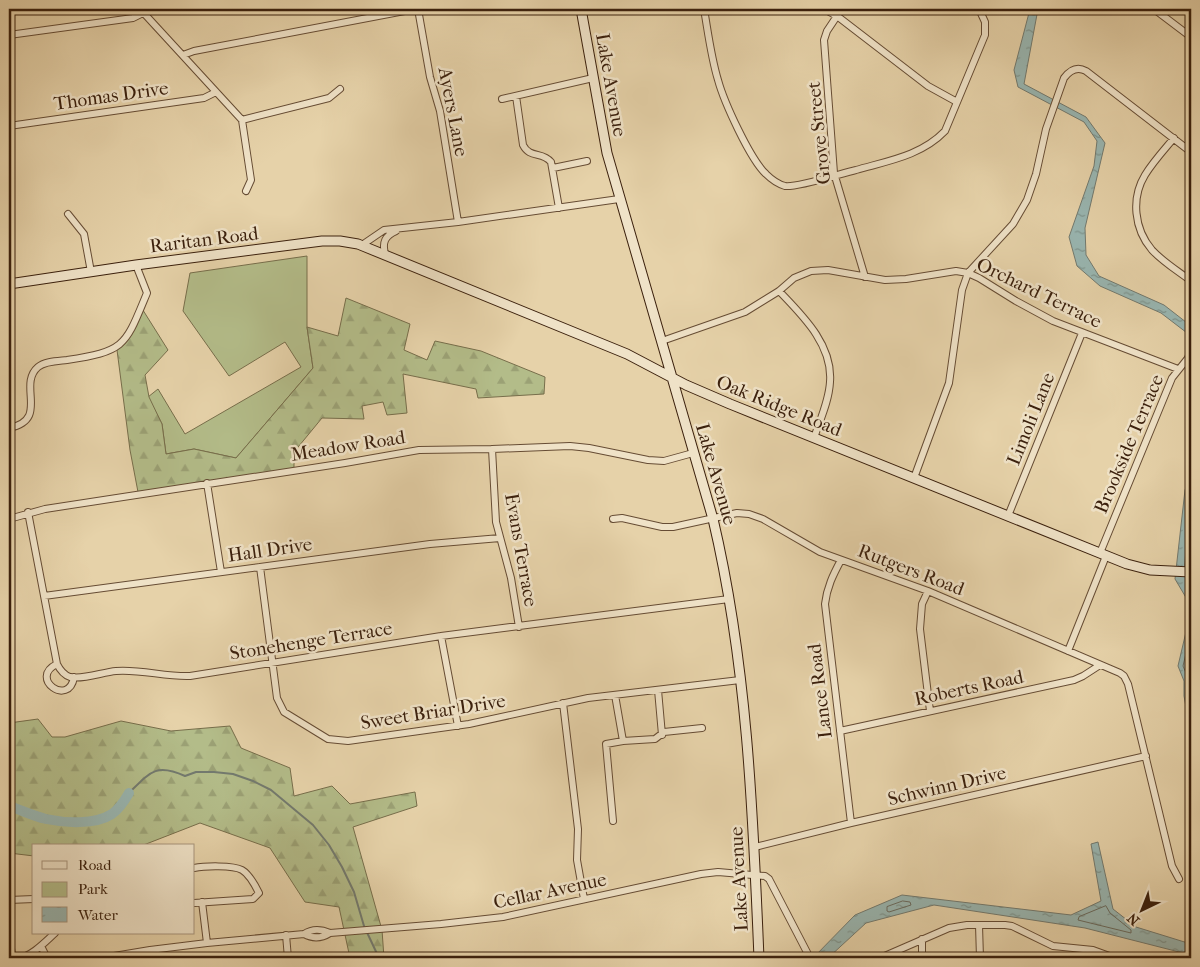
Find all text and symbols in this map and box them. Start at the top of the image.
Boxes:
street label: Lake Avenue [591,32,631,138]
street label: Ayers Lane [433,65,472,158]
street label: Thomas Drive [52,77,170,115]
street label: Grove Street [803,80,835,186]
street label: Raritan Road [148,222,260,258]
street label: Orchard Terrace [973,253,1105,333]
street label: Limoli Lane [1002,370,1060,468]
street label: Oak Ridge Road [713,371,845,441]
street label: Brookside Terrace [1090,371,1168,517]
street label: Lake Avenue [691,421,741,527]
street label: Meadow Road [289,426,407,466]
street label: Evans Terrace [500,492,542,608]
street label: Hall Drive [226,533,314,567]
street label: Rutgers Road [855,540,968,601]
street label: Stonehenge Terrace [228,617,394,665]
street label: Lance Road [803,642,837,740]
street label: Roberts Road [913,666,1026,710]
street label: Sweet Briar Drive [359,690,507,734]
street label: Schwinn Drive [886,762,1008,810]
street label: Lake Avenue [725,826,753,932]
legend [32,844,195,934]
text: Road [78,856,112,874]
street label: Cellar Avenue [492,868,608,914]
text: Park [78,880,108,898]
north arrow [1118,884,1168,934]
text: Water [77,906,118,924]
text: N [1124,909,1143,929]

